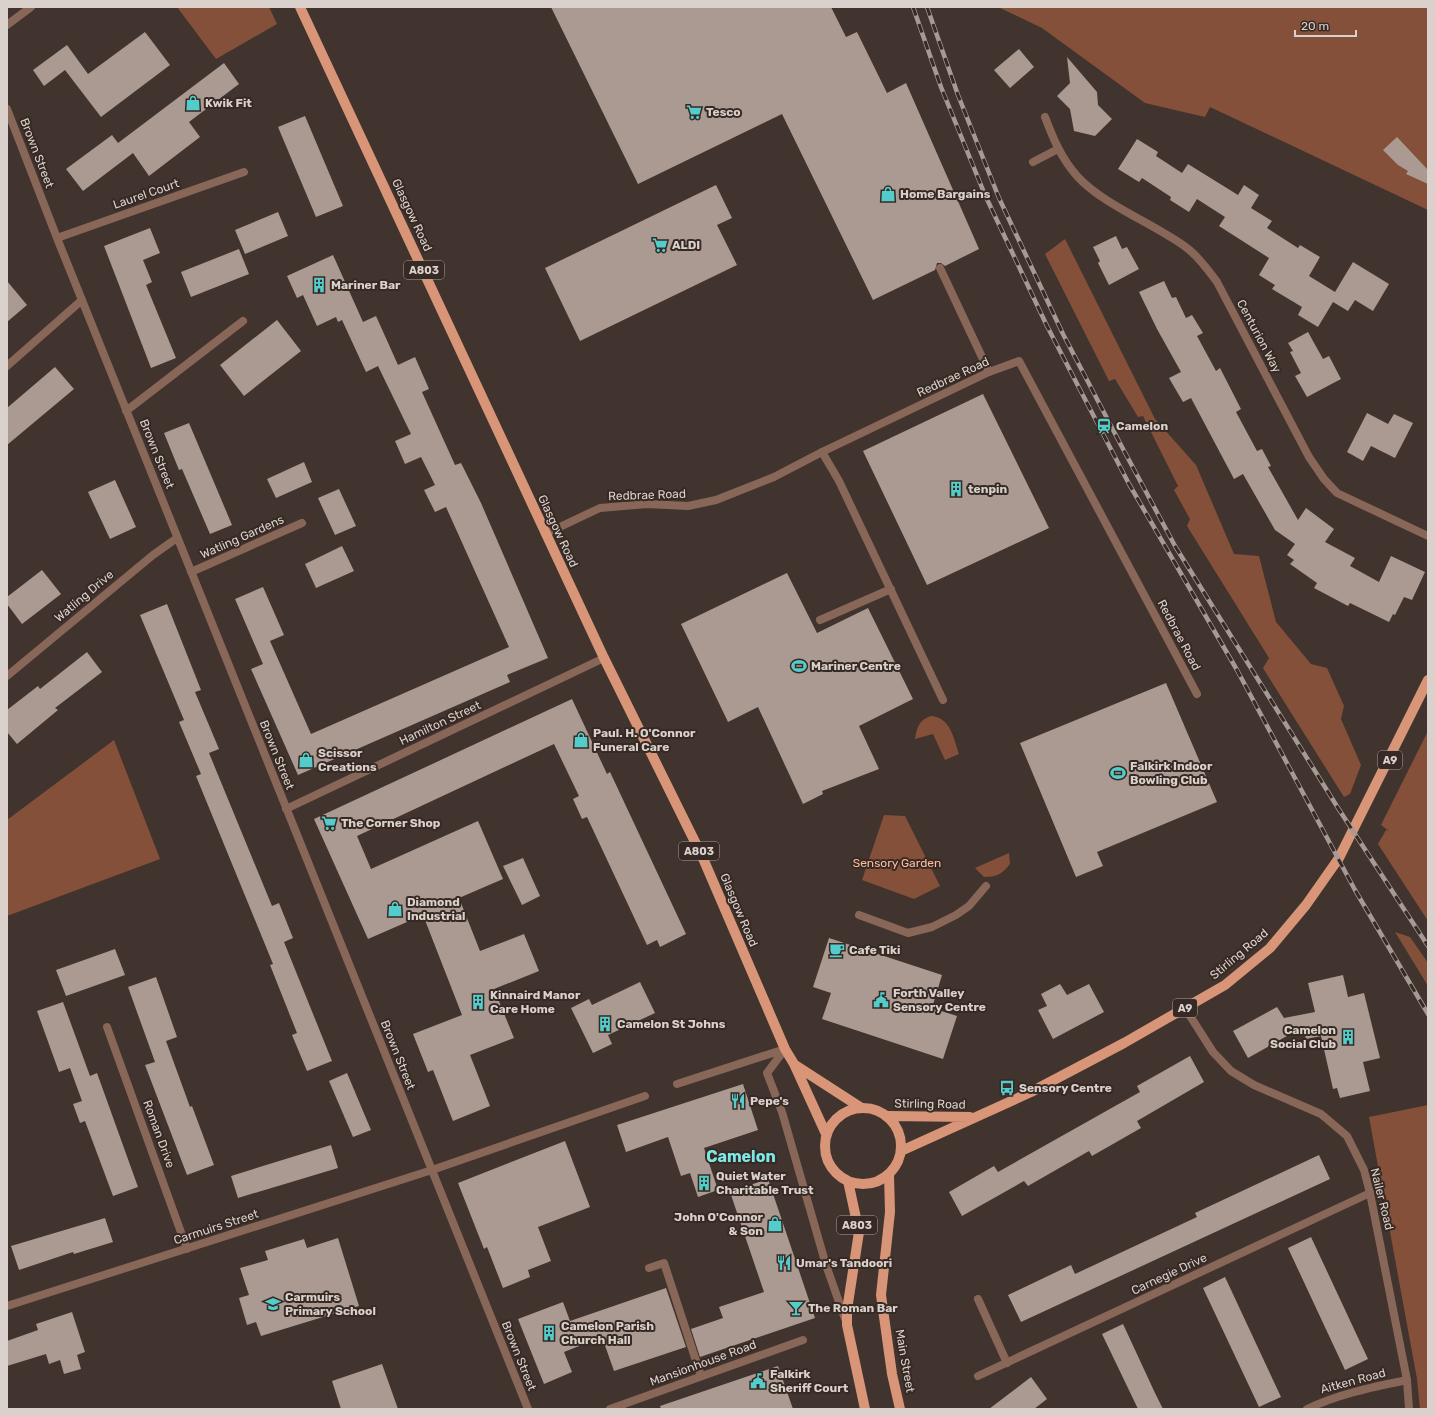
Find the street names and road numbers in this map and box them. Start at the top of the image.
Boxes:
street label: Brown Street [17,116,57,190]
street label: Laurel Court [111,176,181,212]
street label: Glasgow Road [389,176,435,254]
road number: A803 [404,261,444,279]
street label: Centurion Way [1234,297,1284,375]
street label: Redbrae Road [915,354,991,400]
street label: Brown Street [137,417,177,491]
street label: Redbrae Road [608,487,686,503]
street label: Glasgow Road [535,492,581,570]
street label: Watling Gardens [198,512,286,562]
street label: Watling Drive [52,567,117,625]
street label: Redbrae Road [1155,597,1203,673]
street label: Hamilton Street [397,698,483,748]
street label: Brown Street [257,718,297,792]
road number: A9 [1378,751,1402,769]
road number: A803 [679,842,719,860]
street label: Glasgow Road [717,871,761,949]
street label: Stirling Road [1207,926,1271,982]
road number: A9 [1173,999,1197,1017]
street label: Brown Street [378,1018,418,1092]
street label: Stirling Road [894,1096,966,1112]
street label: Roman Drive [140,1098,178,1170]
street label: Nailer Road [1368,1167,1396,1231]
street label: Carmuirs Street [172,1207,260,1247]
road number: A803 [837,1216,877,1234]
street label: Carnegie Drive [1129,1250,1209,1298]
street label: Brown Street [499,1319,539,1393]
street label: Main Street [893,1328,917,1394]
street label: Mansionhouse Road [648,1337,758,1389]
street label: Aitken Road [1319,1366,1387,1396]

